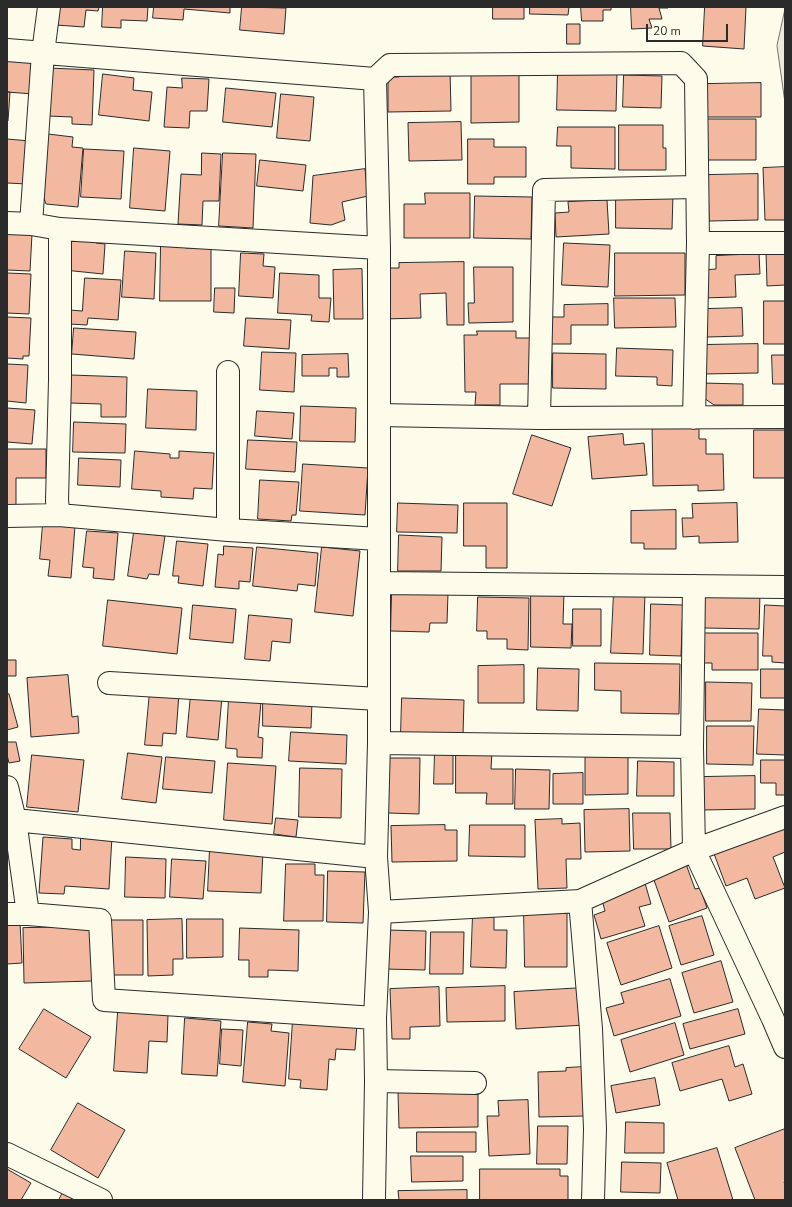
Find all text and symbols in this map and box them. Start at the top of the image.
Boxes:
scale bar [648,16,730,42]
text: 20 m [653,23,681,39]

